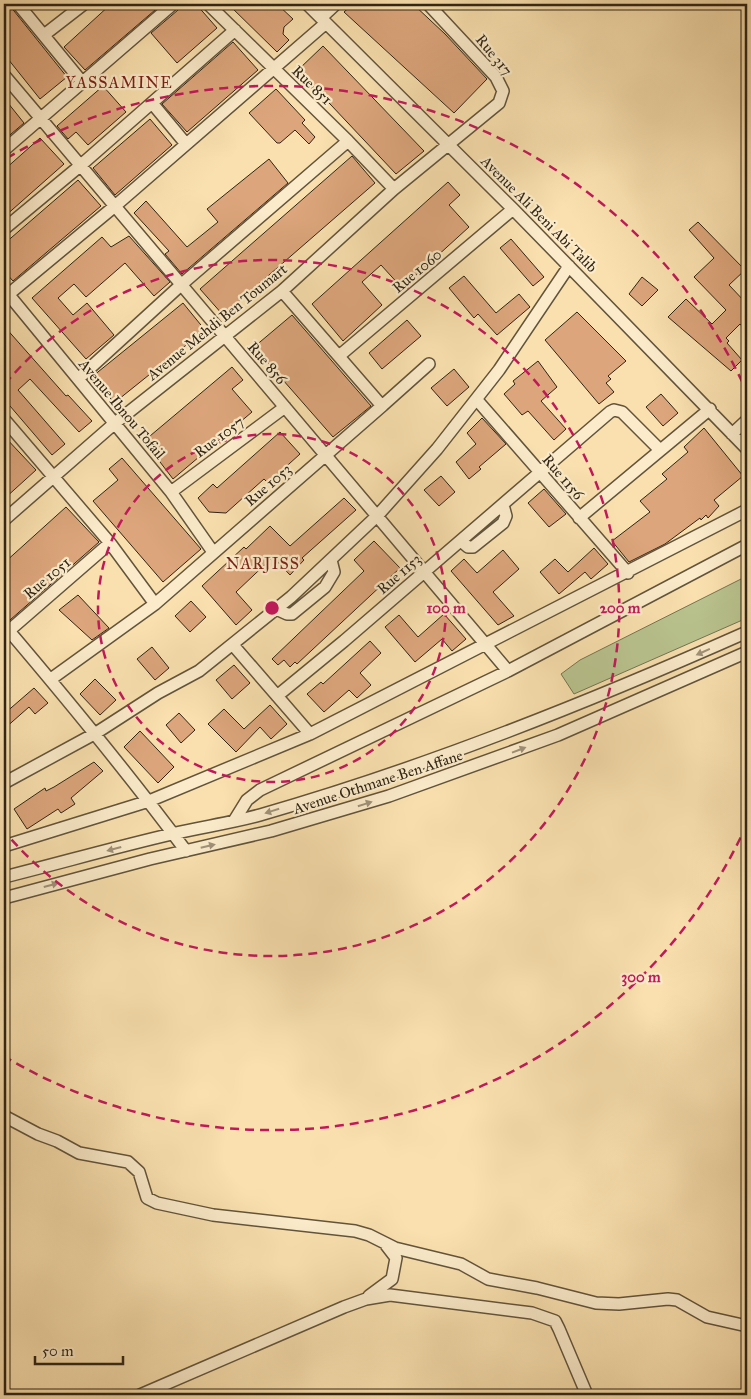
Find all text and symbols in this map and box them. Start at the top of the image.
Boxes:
street label: Rue 317 [472,31,516,79]
street label: Rue 851 [288,62,336,108]
district label: YASSAMINE [65,73,173,92]
street label: Avenue Ali Beni Abi Talib [476,151,601,276]
street label: Rue 1060 [389,245,445,297]
street label: Avenue Mehdi Ben Toumart [143,259,291,385]
street label: Rue 856 [244,338,291,389]
street label: Avenue Ibnou Tofail [74,355,170,463]
street label: Rue 1057 [191,413,247,461]
street label: Rue 1156 [538,451,588,504]
street label: Rue 1053 [241,460,295,510]
street label: Rue 1153 [373,550,425,598]
street label: Rue 1051 [20,553,74,603]
district label: NARJISS [226,554,300,574]
centre of rings [263,599,281,617]
text: 100 m [426,599,466,617]
text: 200 m [600,599,641,617]
one-way arrow [696,648,710,656]
street label: Avenue Othmane Ben Affane [290,746,465,818]
one-way arrow [511,746,526,753]
one-way arrow [358,799,373,807]
one-way arrow [264,808,279,816]
one-way arrow [201,842,216,850]
one-way arrow [106,845,121,853]
one-way arrow [43,881,58,889]
text: 300 m [621,968,661,987]
scale bar [35,1334,122,1366]
text: 50 m [42,1342,74,1360]

